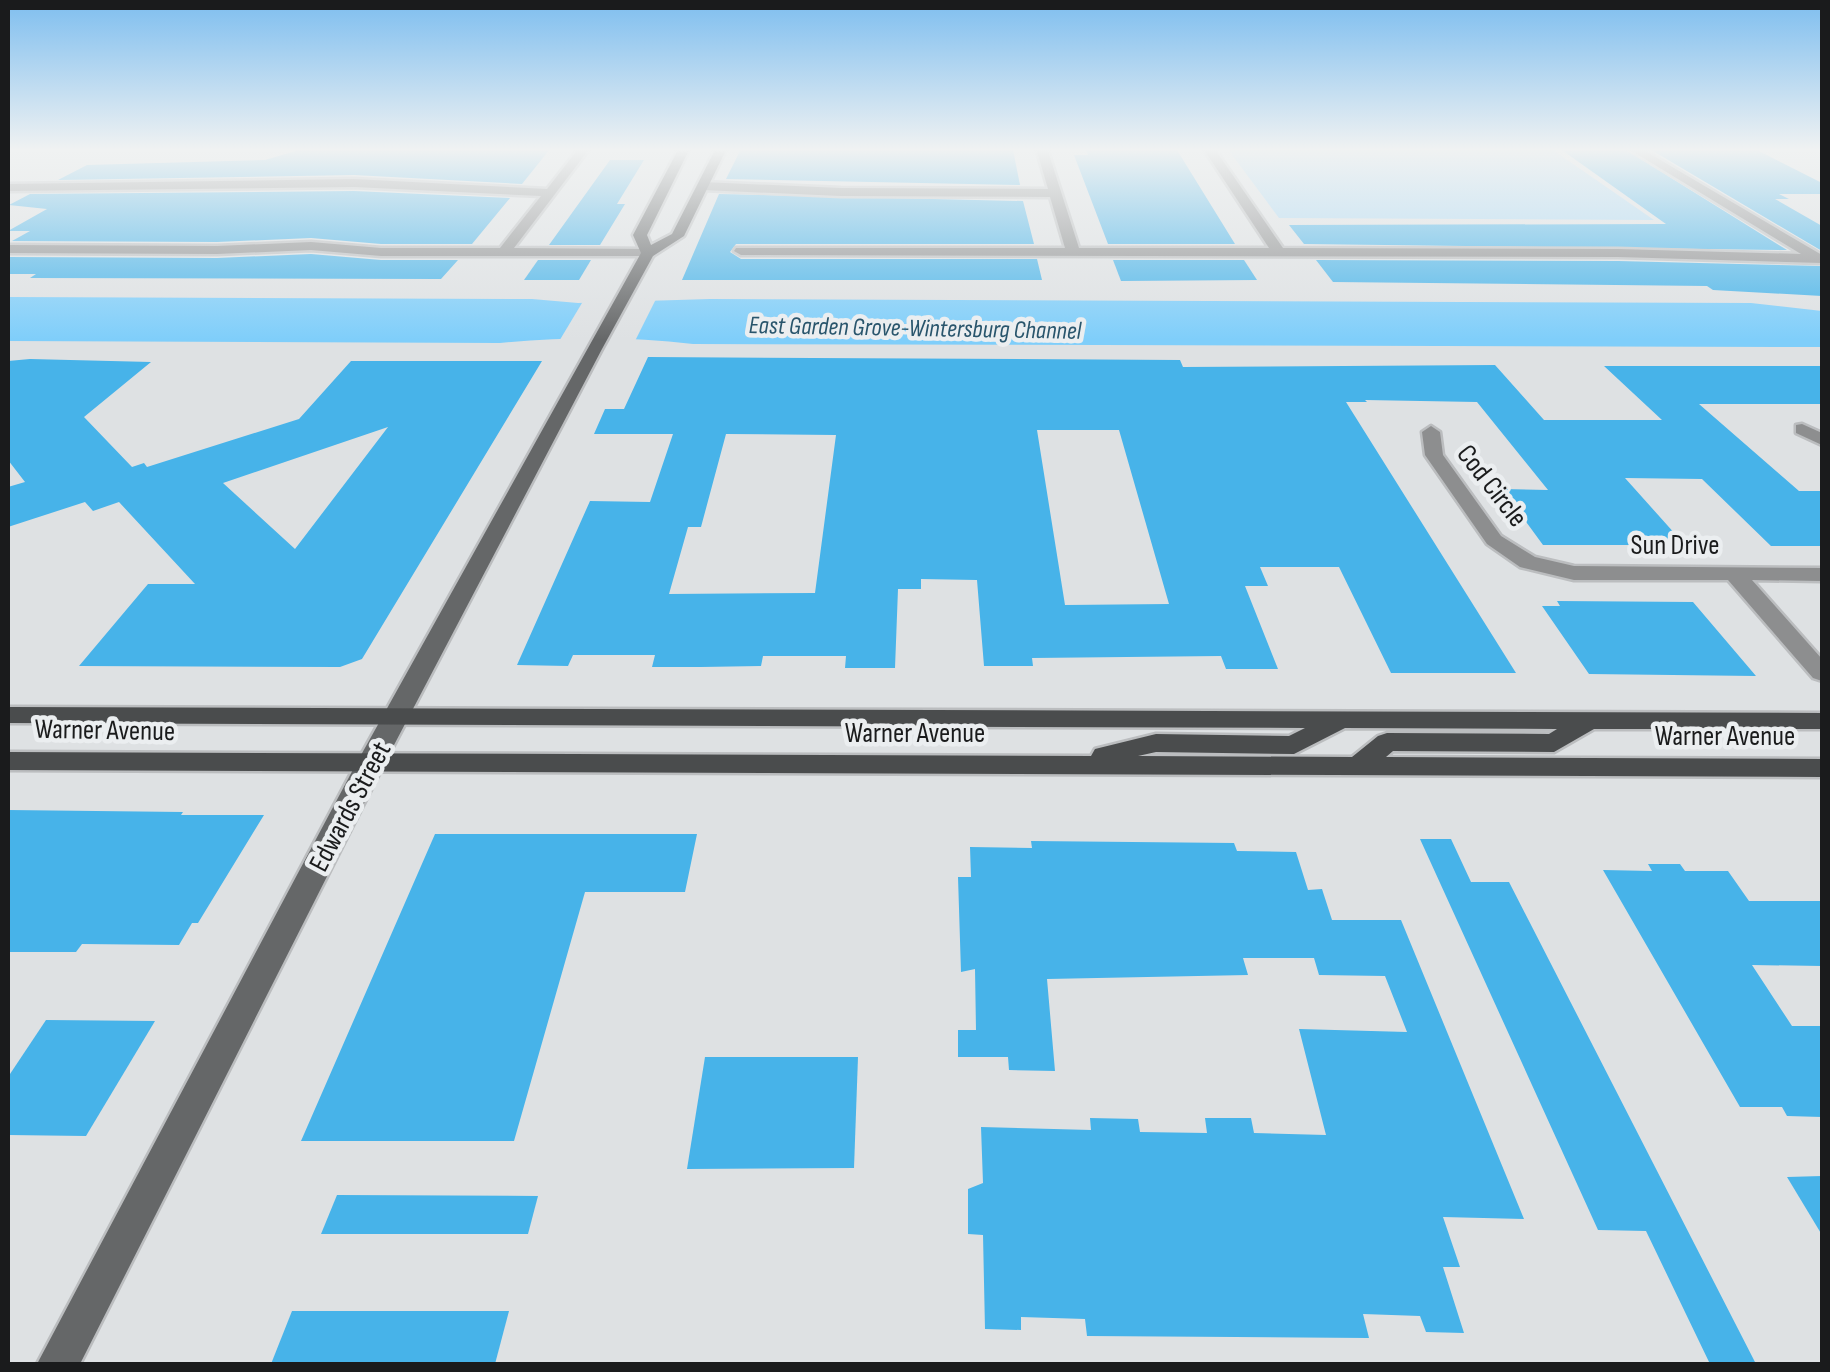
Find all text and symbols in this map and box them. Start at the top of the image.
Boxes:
water label: East Garden Grove-Wintersburg Channel [748,310,1083,347]
street label: Cod Circle [1450,438,1534,534]
street label: Sun Drive [1630,529,1720,562]
street label: Warner Avenue [34,713,175,748]
street label: Warner Avenue [845,717,985,750]
street label: Warner Avenue [1655,720,1795,753]
street label: Edwards Street [302,736,398,877]

